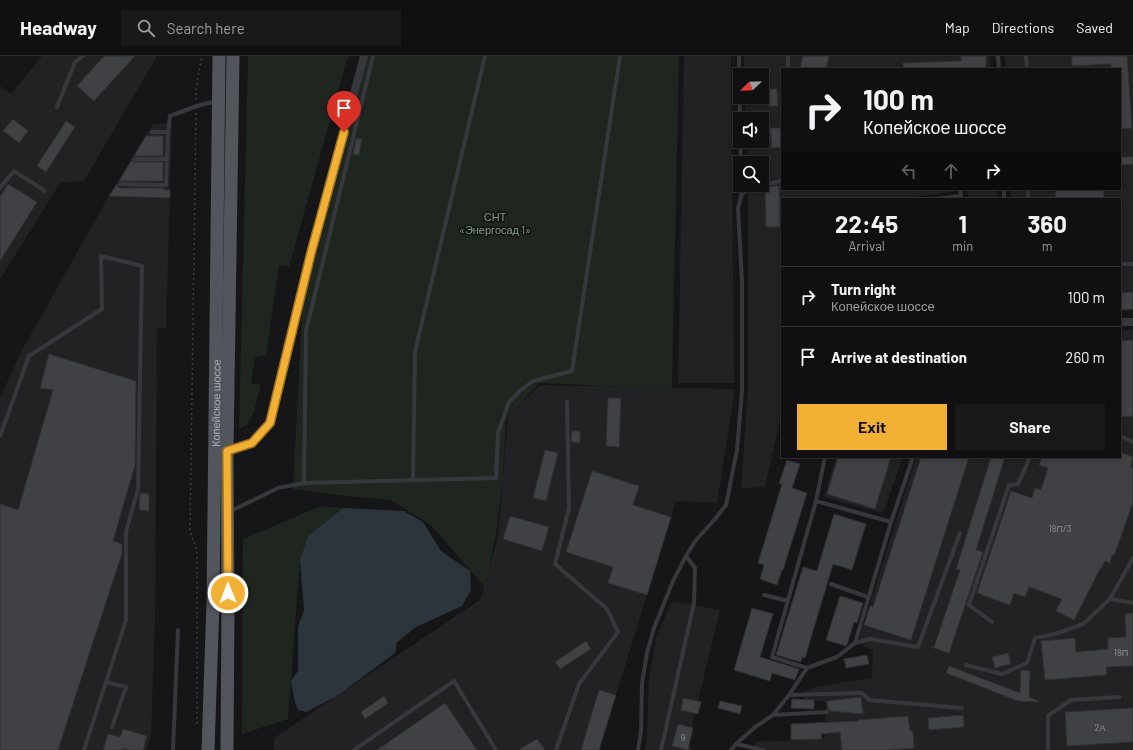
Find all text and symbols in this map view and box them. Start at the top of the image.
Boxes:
search box [121,10,401,46]
text: Headway [20,16,97,39]
icon: search [135,17,157,39]
text: Search here [167,19,245,37]
text: Map [945,19,970,36]
text: Directions [992,19,1054,36]
text: Saved [1076,19,1113,36]
north arrow [733,68,769,104]
map controls [733,68,769,192]
text: 100 m [863,82,934,116]
icon: right [797,84,849,136]
pin [327,91,361,132]
icon: arrive [333,97,355,119]
button: sound [733,112,769,148]
text: Копейское шоссе [863,116,1006,138]
button: search [733,156,769,192]
icon: left [898,160,920,182]
icon: ahead [940,160,962,182]
icon: right [982,160,1004,182]
text: 22:45 [835,209,898,238]
text: 1 [959,209,967,238]
text: 360 [1027,209,1067,238]
park label: СНТ «Энергосад 1» [459,210,531,236]
text: Arrival [848,238,885,254]
text: min [952,238,973,254]
text: m [1042,238,1053,254]
text: Turn right [831,280,896,298]
icon: right [797,286,819,308]
text: 100 m [1067,288,1105,306]
text: Копейское шоссе [831,298,935,314]
icon: arrive [797,346,819,368]
text: Arrive at destination [831,348,967,366]
text: 260 m [1065,348,1105,366]
street label: Копейское шоссе [208,359,222,447]
button: Exit [797,404,947,450]
button: Share [955,404,1105,450]
house number: 18П/3 [1049,523,1072,534]
position arrow [207,572,249,614]
house number: 18П [1114,647,1128,658]
house number: 2А [1095,722,1105,733]
house number: 9 [681,732,686,743]

